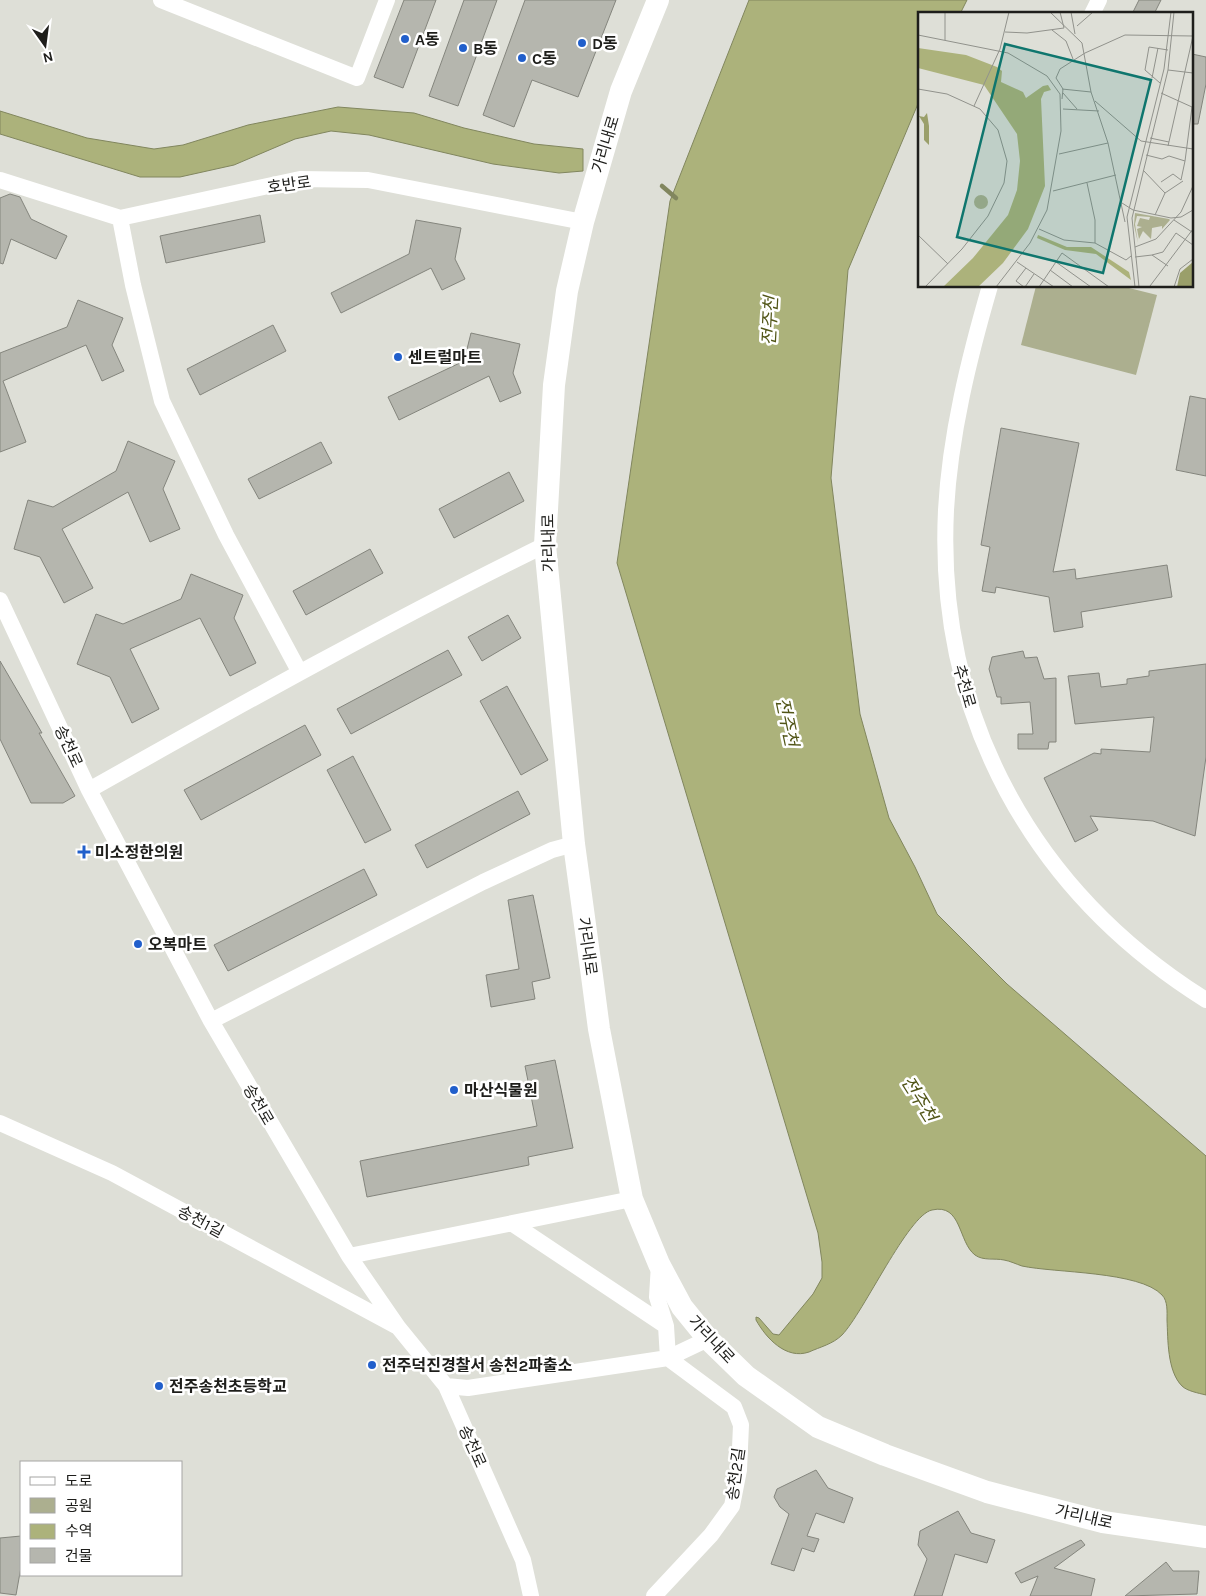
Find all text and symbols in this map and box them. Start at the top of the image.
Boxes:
inset map [918,12,1194,288]
north arrow [20,20,70,70]
place label: A동 [415,30,440,49]
marker: A동 [399,33,411,45]
place label: D동 [592,34,618,53]
marker: D동 [576,37,588,49]
place label: B동 [473,39,498,58]
marker: B동 [457,42,469,54]
text: N [41,48,55,67]
place label: C동 [532,49,557,68]
marker: C동 [516,52,528,64]
street label: 가리내로 [588,113,623,175]
street label: 호반로 [266,172,313,197]
water label: 전주천 [758,293,782,346]
place label: 센트럴마트 [408,348,482,367]
marker: 센트럴마트 [392,351,404,363]
street label: 가리내로 [538,513,559,573]
street label: 추천로 [949,662,980,710]
water label: 전주천 [771,695,803,751]
street label: 송천로 [51,722,87,770]
place label: 미소정한의원 [95,843,183,862]
marker: 미소정한의원 [77,845,91,859]
street label: 가리내로 [574,916,601,977]
place label: 오복마트 [148,935,207,954]
marker: 오복마트 [132,938,144,950]
water label: 전주천 [897,1072,943,1128]
street label: 송천로 [239,1080,278,1128]
place label: 마산식물원 [464,1081,538,1100]
marker: 마산식물원 [448,1084,460,1096]
street label: 송천1길 [174,1201,227,1241]
street label: 가리내로 [685,1311,739,1368]
place label: 전주덕진경찰서 송천2파출소 [382,1356,573,1375]
marker: 전주덕진경찰서 송천2파출소 [366,1359,378,1371]
place label: 전주송천초등학교 [169,1377,287,1396]
marker: 전주송천초등학교 [153,1380,165,1392]
street label: 송천로 [455,1422,490,1470]
street label: 송천2길 [722,1446,749,1502]
legend [20,1461,182,1576]
text: 도로 [65,1472,93,1490]
text: 공원 [65,1497,93,1515]
street label: 가리내로 [1053,1501,1115,1532]
text: 수역 [65,1522,93,1540]
text: 건물 [65,1547,93,1565]

